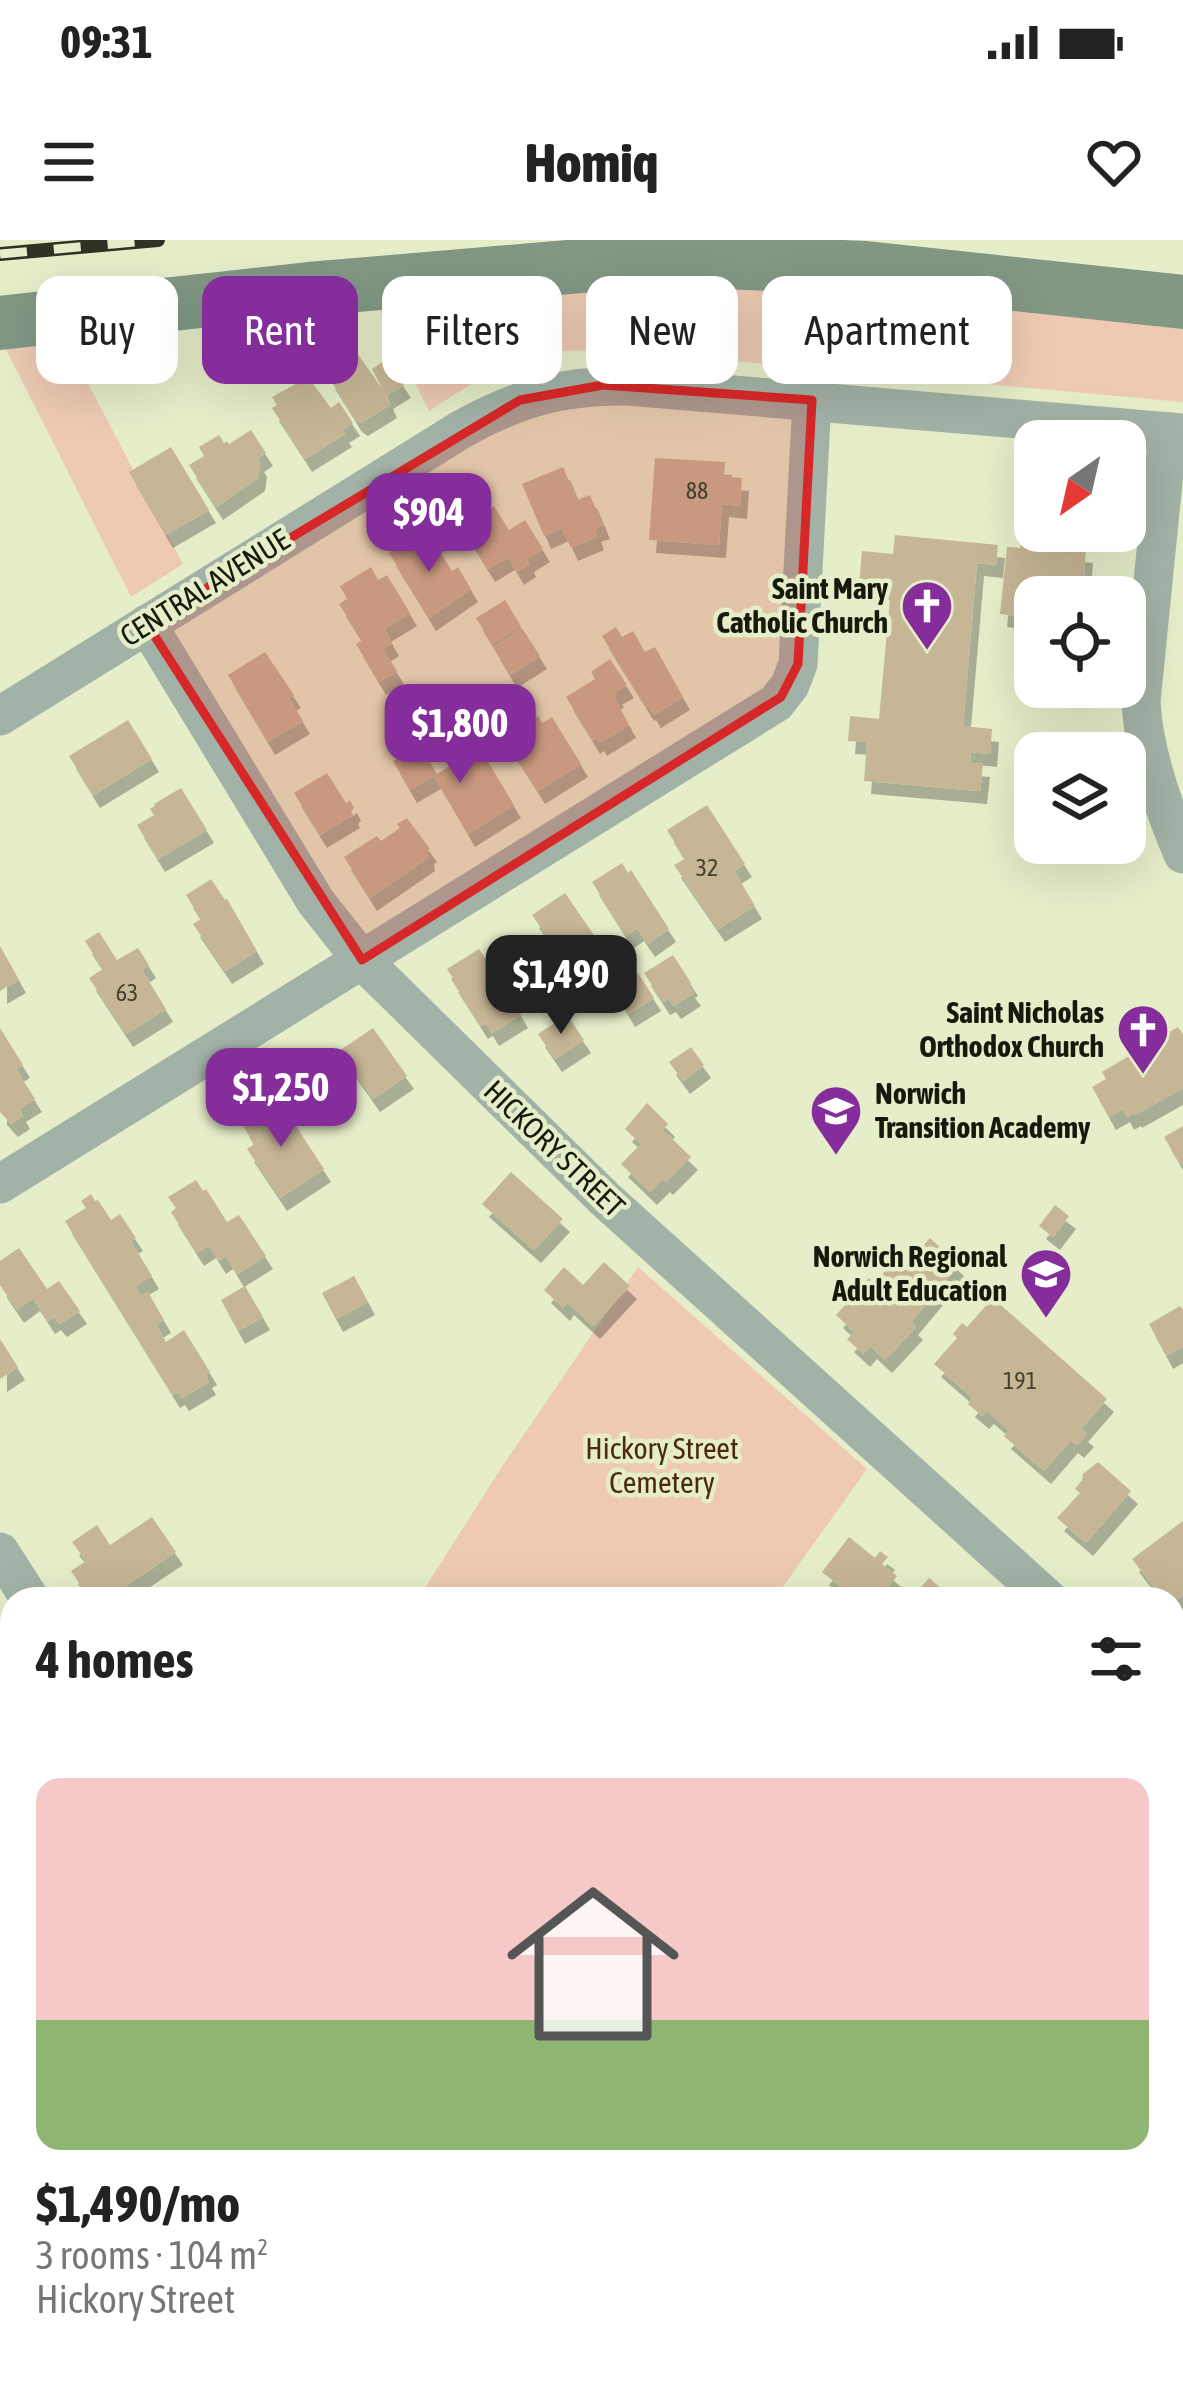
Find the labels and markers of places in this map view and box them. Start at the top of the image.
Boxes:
pin: $904 [358,473,500,575]
place label: Saint Mary Catholic Church [716,571,889,639]
church icon: Saint Mary Catholic Church [899,578,955,652]
pin: $1,800 [362,684,558,786]
pin: $1,490 [463,935,659,1037]
place label: Saint Nicholas Orthodox Church [919,995,1104,1063]
church icon: Saint Nicholas Orthodox Church [1115,1002,1171,1076]
pin: $1,250 [183,1048,379,1150]
place label: Norwich Transition Academy [875,1076,1091,1144]
school or university icon: Norwich Transition Academy [808,1083,864,1157]
place label: Norwich Regional Adult Education [813,1239,1008,1307]
school or university icon: Norwich Regional Adult Education [1018,1246,1074,1320]

